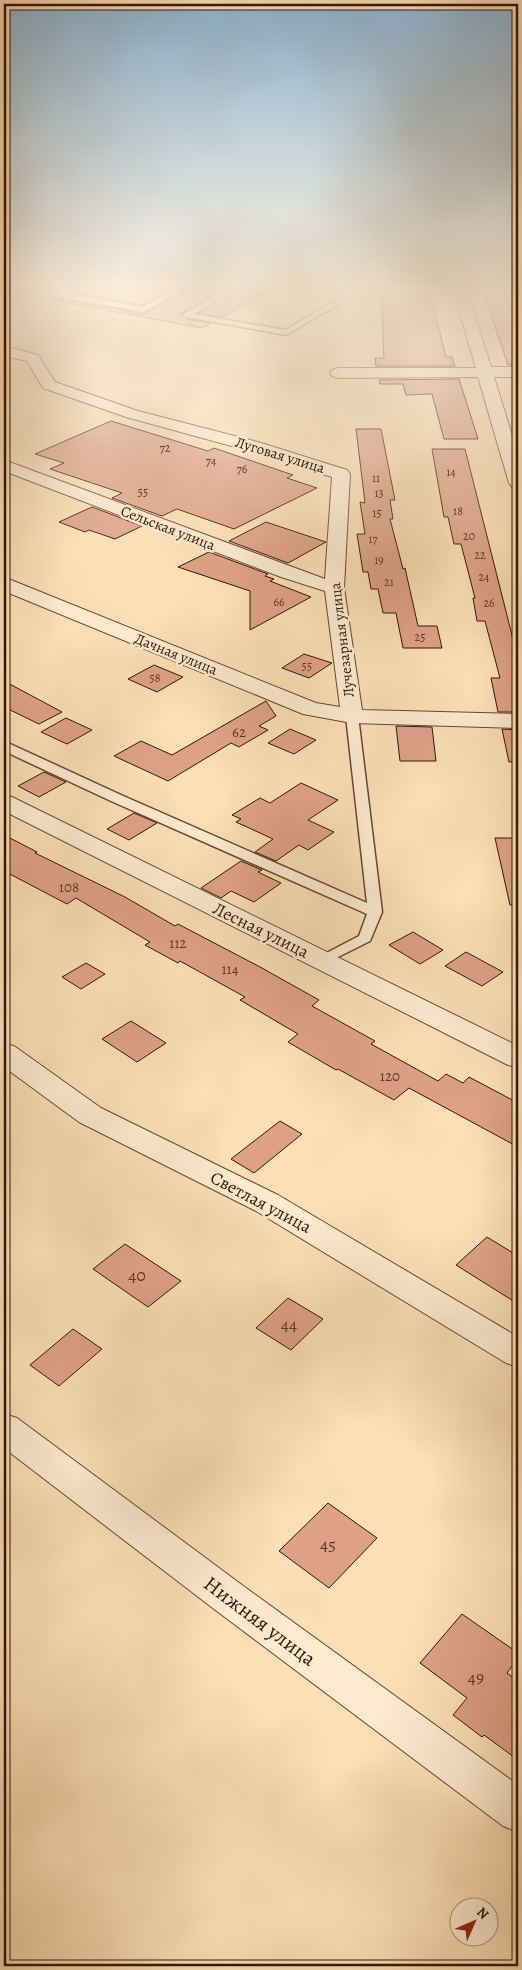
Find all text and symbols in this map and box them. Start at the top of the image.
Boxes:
street label: Луговая улица [233,432,327,478]
house number: 72 [160,440,171,456]
house number: 74 [206,453,217,469]
house number: 76 [237,461,248,477]
house number: 14 [446,464,456,480]
house number: 11 [372,470,380,486]
house number: 55 [138,484,148,500]
house number: 13 [374,485,384,501]
street label: Сельская улица [118,501,218,555]
house number: 18 [453,503,463,519]
house number: 15 [372,505,382,521]
house number: 20 [463,528,475,544]
house number: 17 [368,531,379,547]
house number: 22 [474,547,486,563]
house number: 19 [374,552,384,568]
house number: 24 [478,569,490,585]
house number: 21 [384,574,394,590]
street label: Лучезарная улица [325,581,359,699]
house number: 66 [273,594,285,610]
house number: 26 [483,595,495,611]
street label: Дачная улица [132,628,221,680]
house number: 25 [415,629,425,645]
house number: 55 [302,658,312,674]
house number: 58 [150,670,161,686]
house number: 62 [232,722,246,742]
house number: 108 [59,877,79,897]
street label: Лесная улица [209,896,314,964]
house number: 112 [169,933,187,953]
house number: 114 [221,959,239,979]
house number: 120 [380,1066,400,1086]
street label: Светлая улица [206,1165,316,1239]
house number: 40 [128,1263,146,1287]
house number: 44 [281,1312,297,1336]
house number: 45 [320,1532,336,1556]
street label: Нижняя улица [198,1569,322,1673]
house number: 49 [468,1665,484,1689]
north arrow [450,1898,500,1948]
text: N [473,1903,493,1923]

